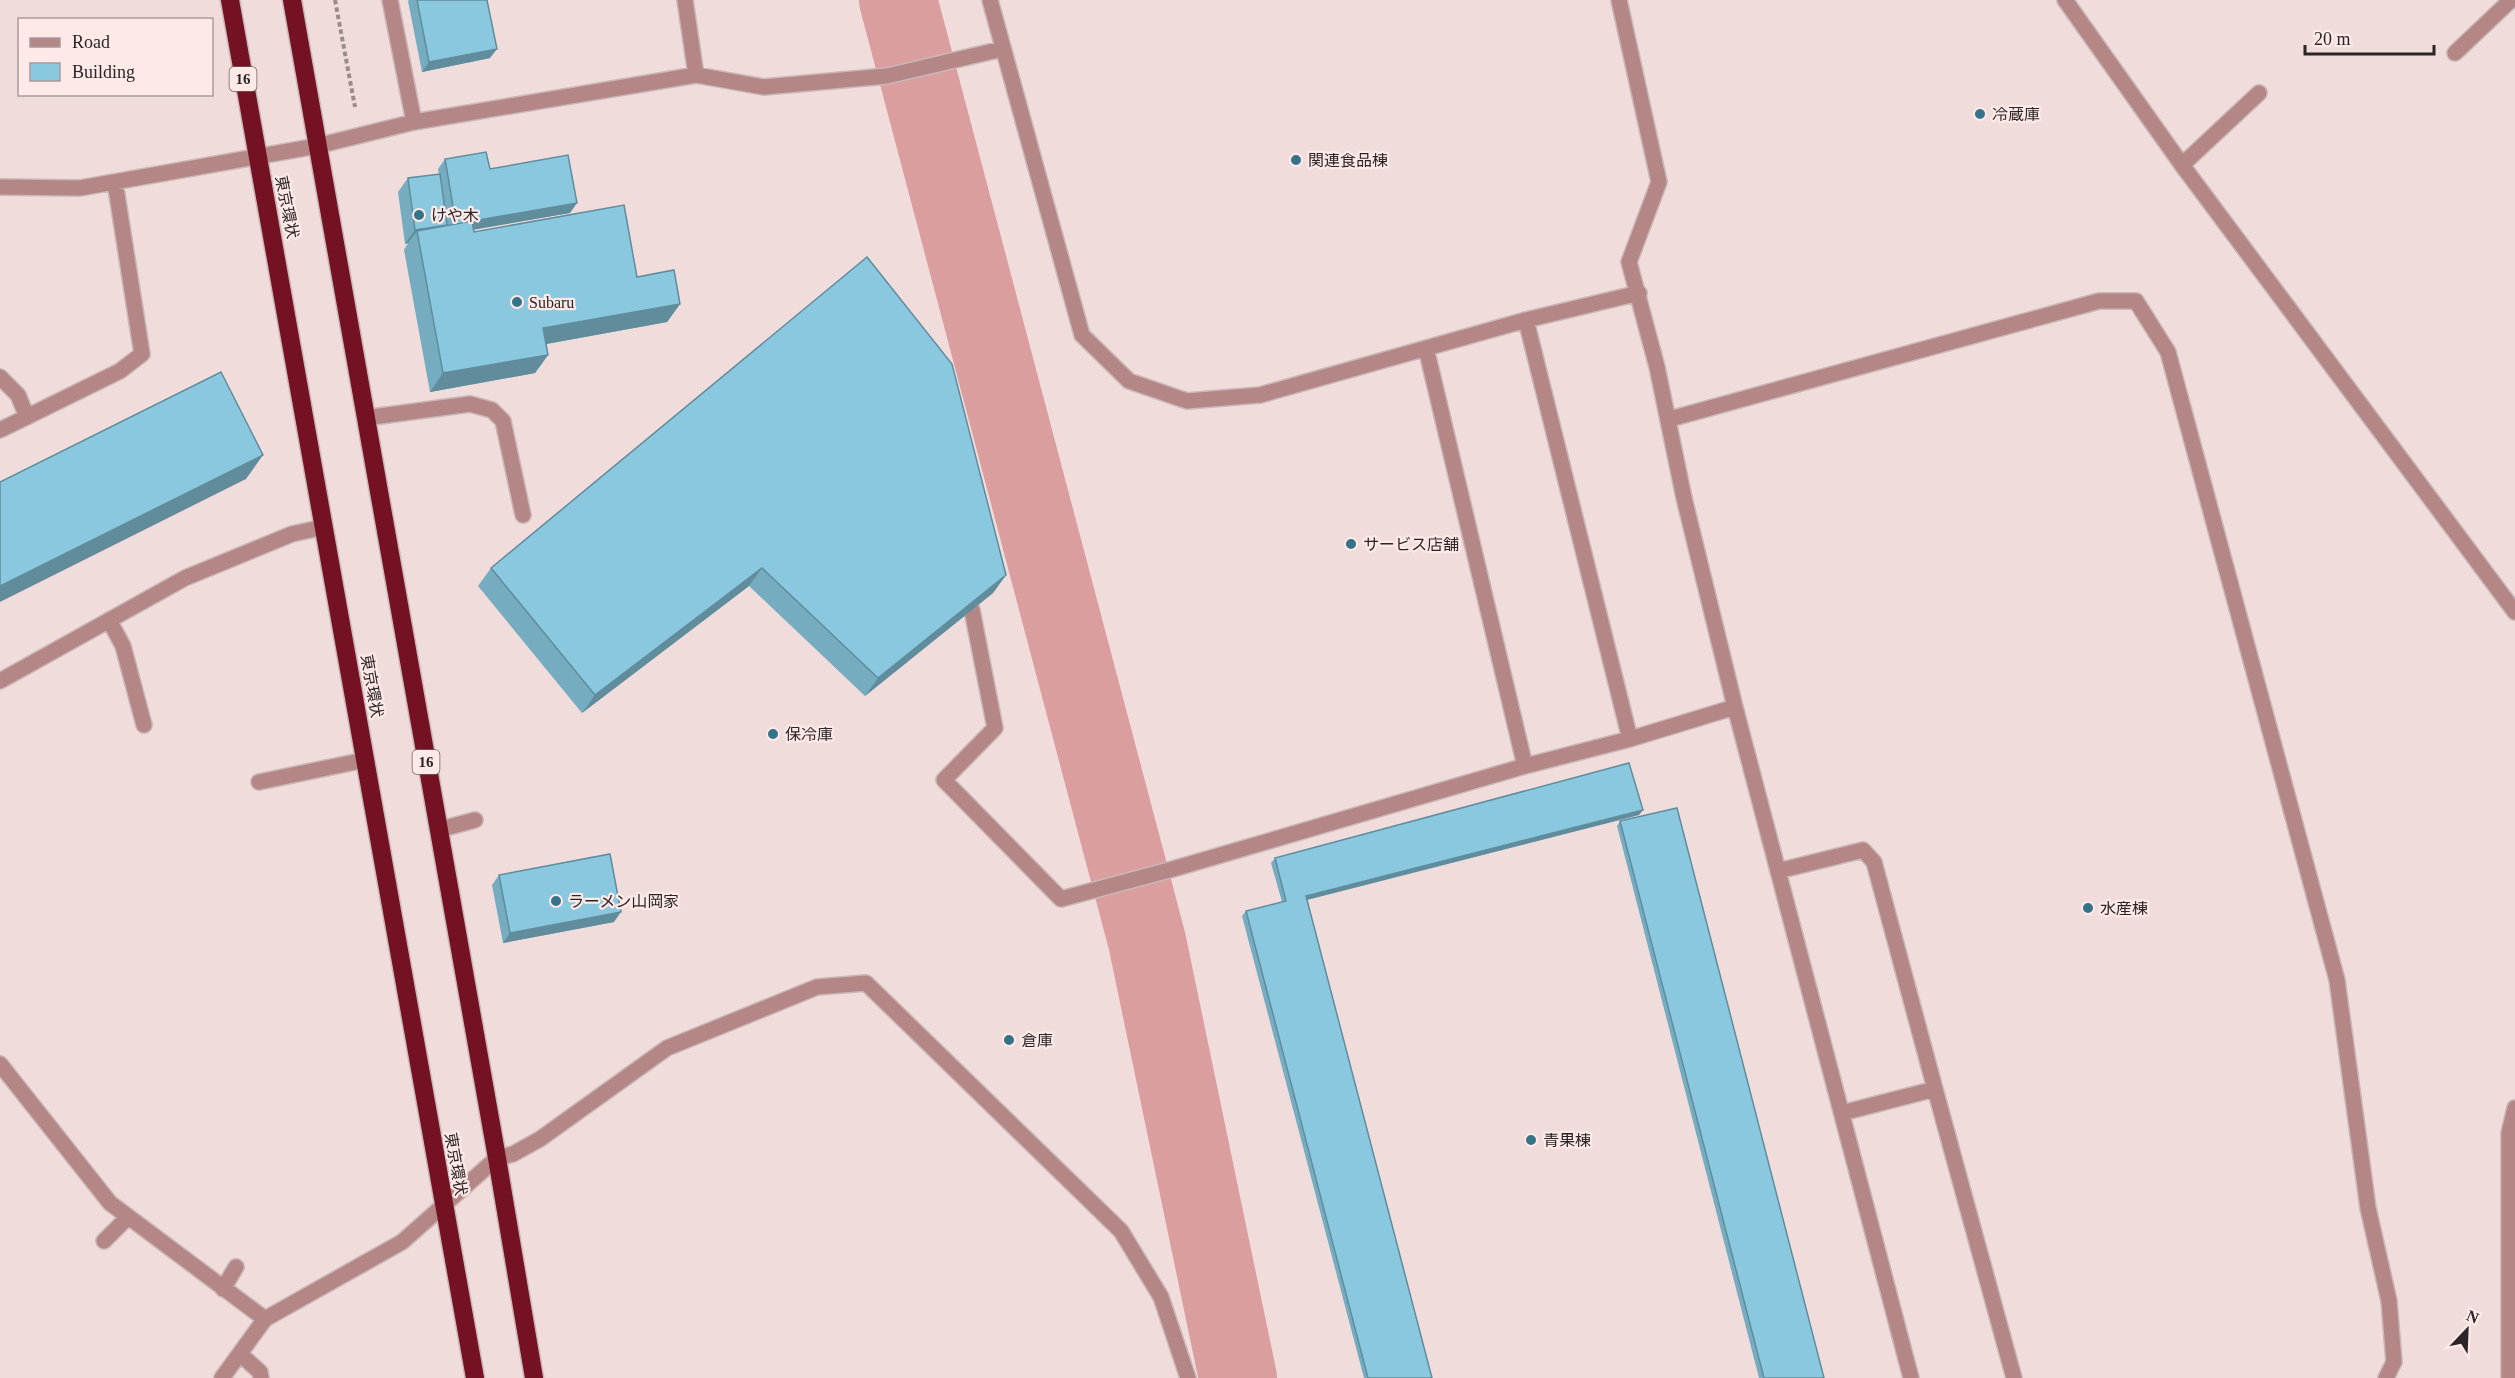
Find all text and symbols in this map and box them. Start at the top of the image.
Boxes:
legend [18,18,213,96]
scale bar [2305,18,2434,56]
text: 20 m [2314,29,2351,49]
text: Road [72,32,110,52]
text: Building [72,62,135,82]
road number: 16 [230,67,256,91]
place label: 冷蔵庫 [1992,106,2040,123]
marker: 冷蔵庫 [1973,107,1987,121]
place label: 関連食品棟 [1308,152,1388,169]
marker: 関連食品棟 [1289,153,1303,167]
street label: 東京環状 [273,174,301,240]
place label: けや木 [431,207,479,224]
marker: けや木 [412,208,426,222]
place label: Subaru [529,294,574,311]
marker: Subaru [510,295,524,309]
place label: サービス店舗 [1363,536,1459,553]
marker: サービス店舗 [1344,537,1358,551]
street label: 東京環状 [358,653,386,719]
place label: 保冷庫 [785,726,833,743]
marker: 保冷庫 [766,727,780,741]
road number: 16 [412,750,440,774]
place label: ラーメン山岡家 [568,893,679,910]
marker: ラーメン山岡家 [549,894,563,908]
place label: 水産棟 [2100,900,2148,917]
marker: 水産棟 [2081,901,2095,915]
place label: 倉庫 [1021,1032,1053,1049]
marker: 倉庫 [1002,1033,1016,1047]
street label: 東京環状 [442,1131,470,1197]
place label: 青果棟 [1543,1132,1591,1149]
marker: 青果棟 [1524,1133,1538,1147]
north arrow [2437,1300,2497,1360]
text: N [2464,1307,2482,1327]

